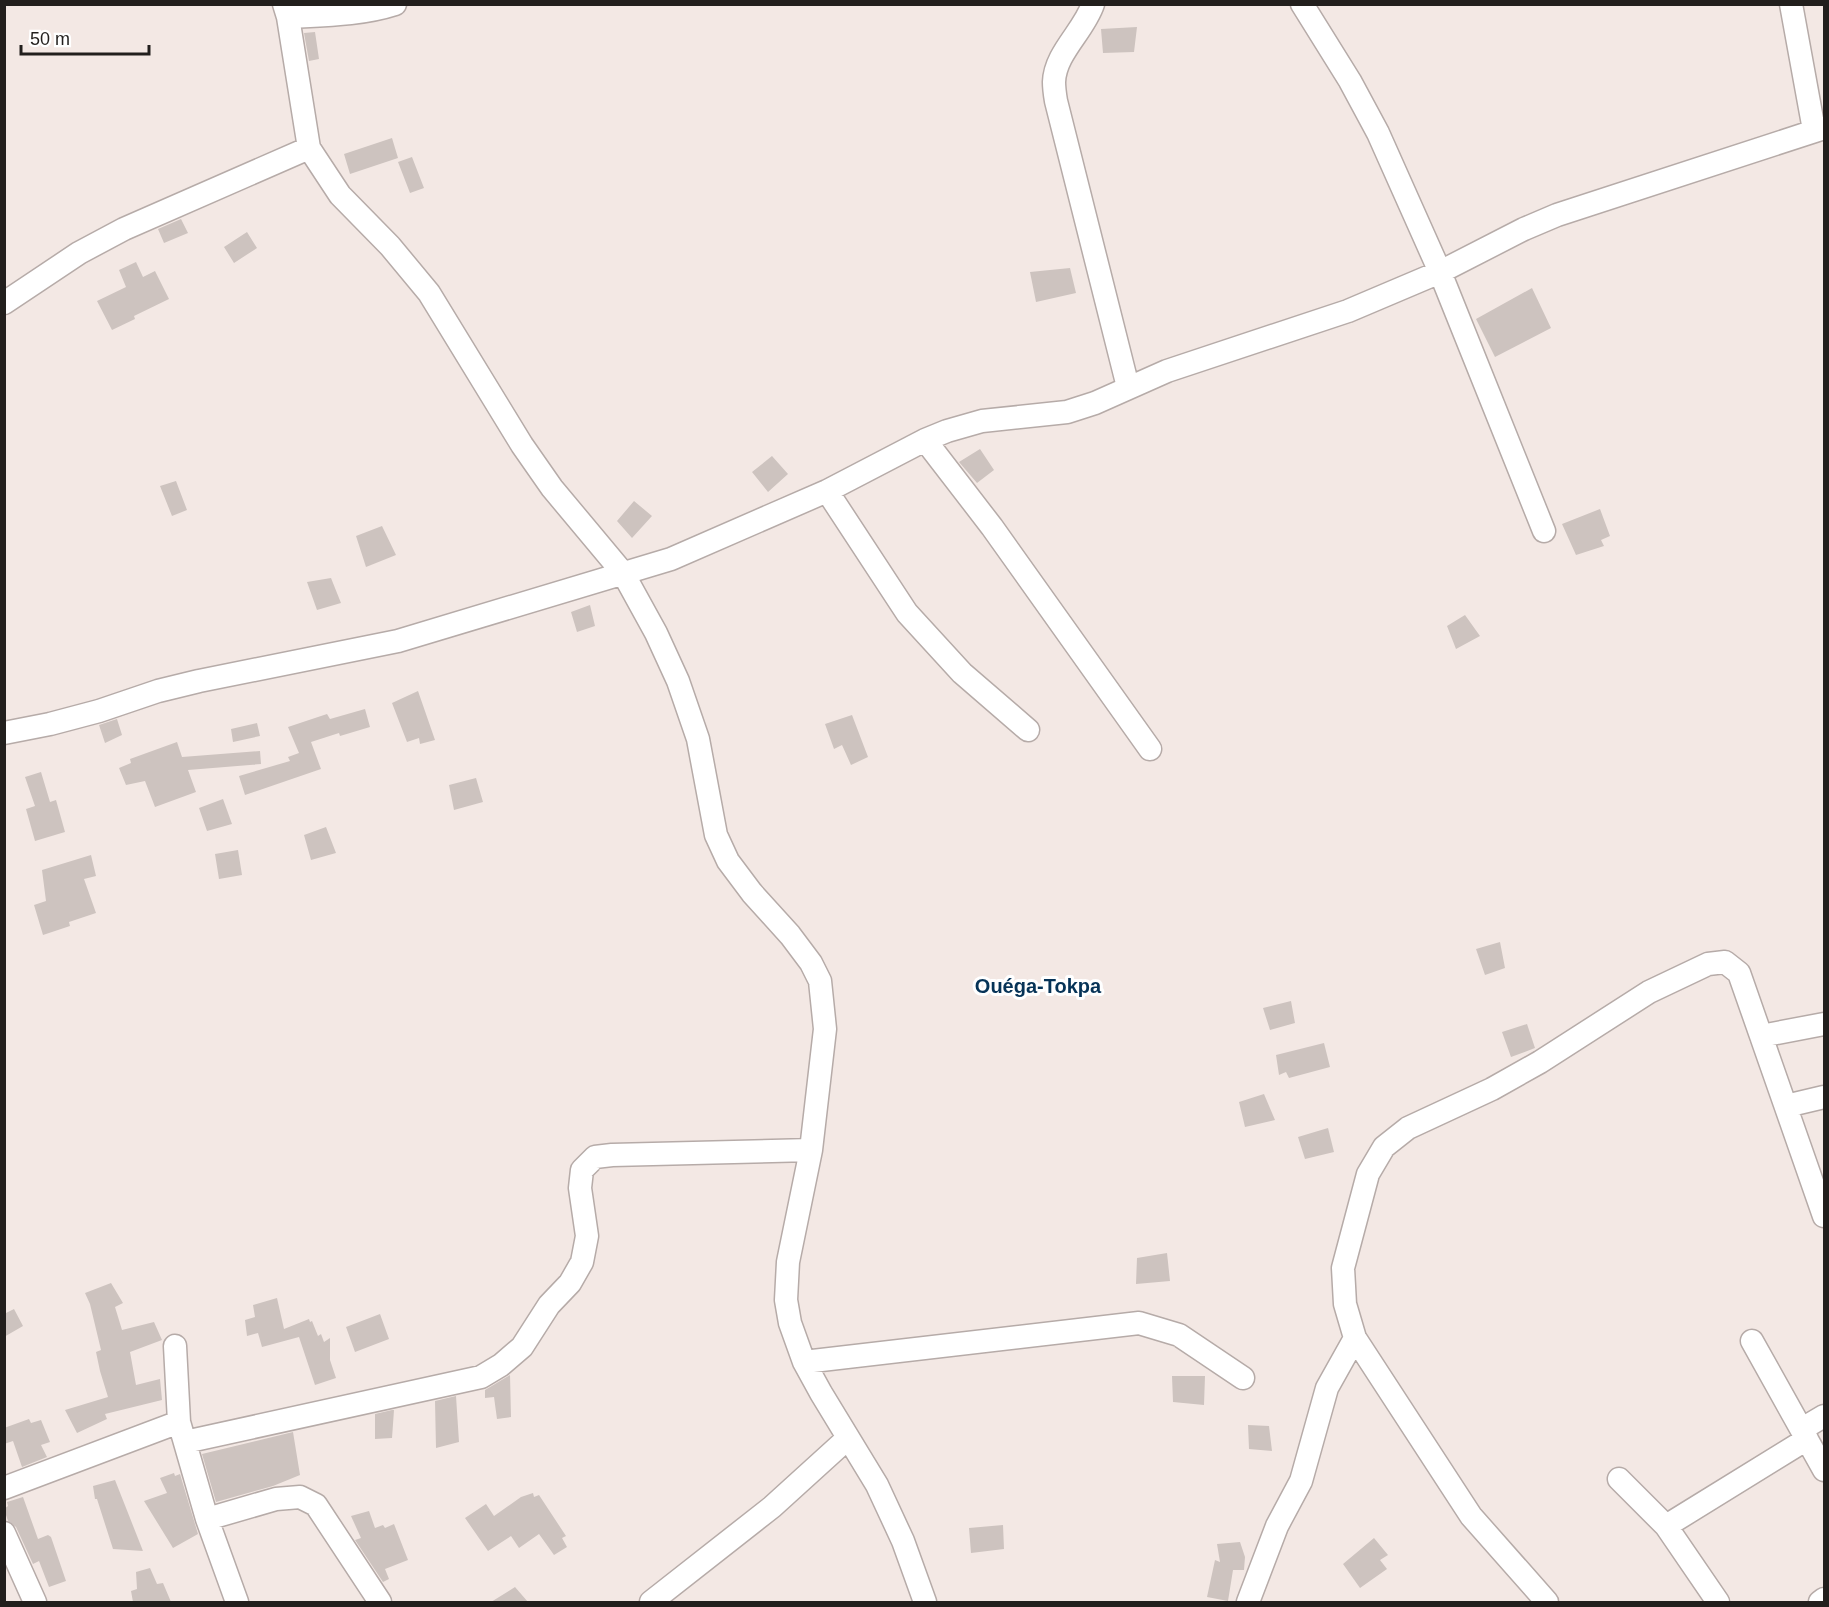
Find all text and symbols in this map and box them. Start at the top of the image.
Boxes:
scale bar [21,18,148,56]
text: 50 m [30,29,70,49]
district label: Ouéga-Tokpa [975,975,1102,997]

